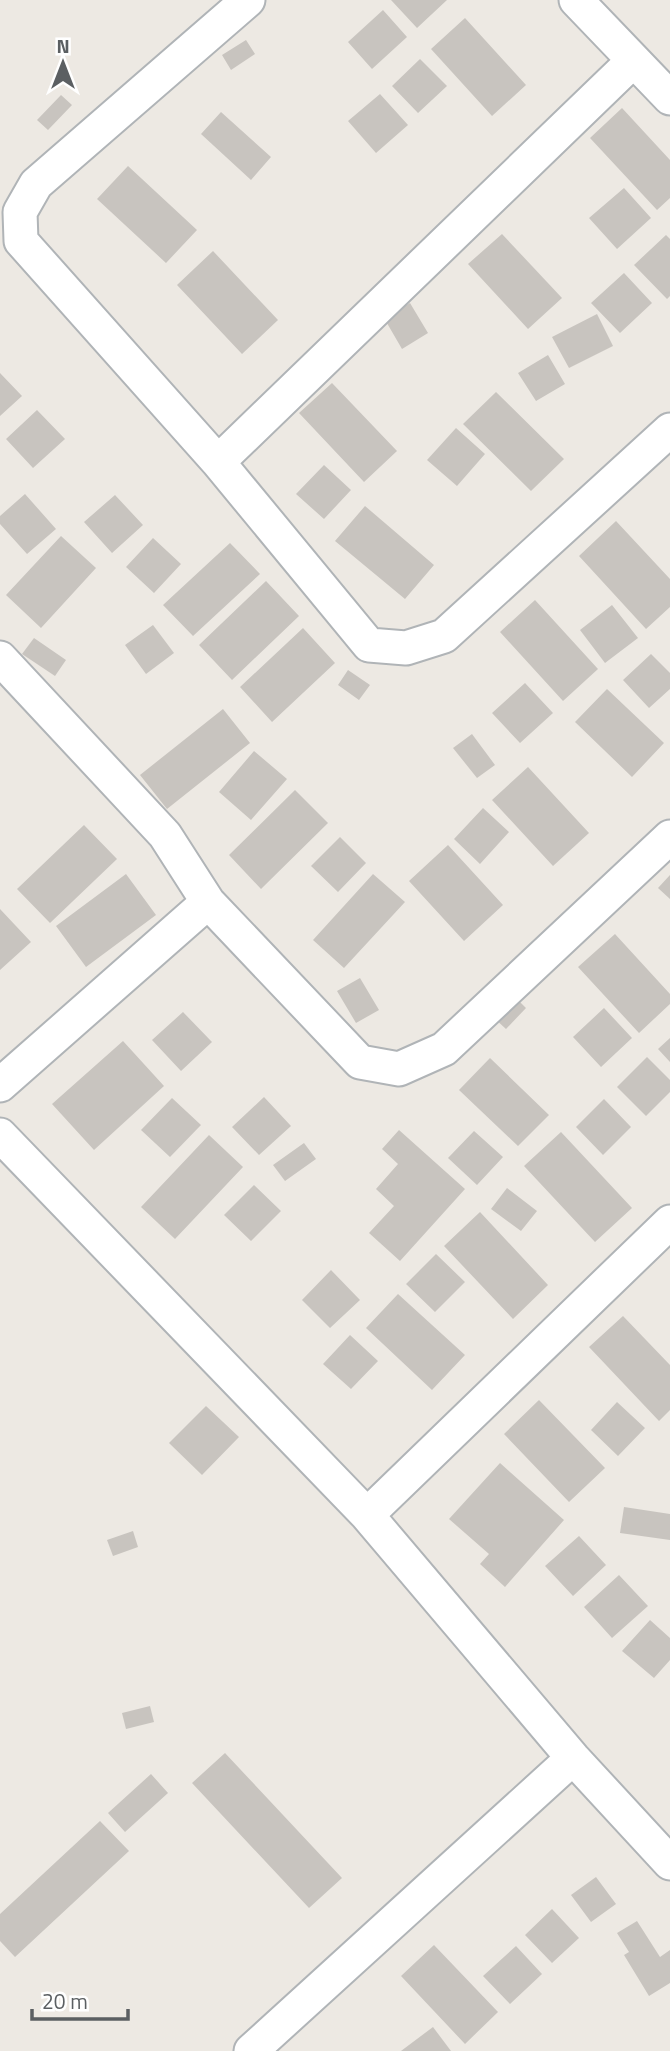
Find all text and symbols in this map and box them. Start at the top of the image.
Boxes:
north arrow [28,28,98,98]
text: N [56,31,70,60]
scale bar [32,1978,128,2022]
text: 20 m [42,1985,88,2017]

